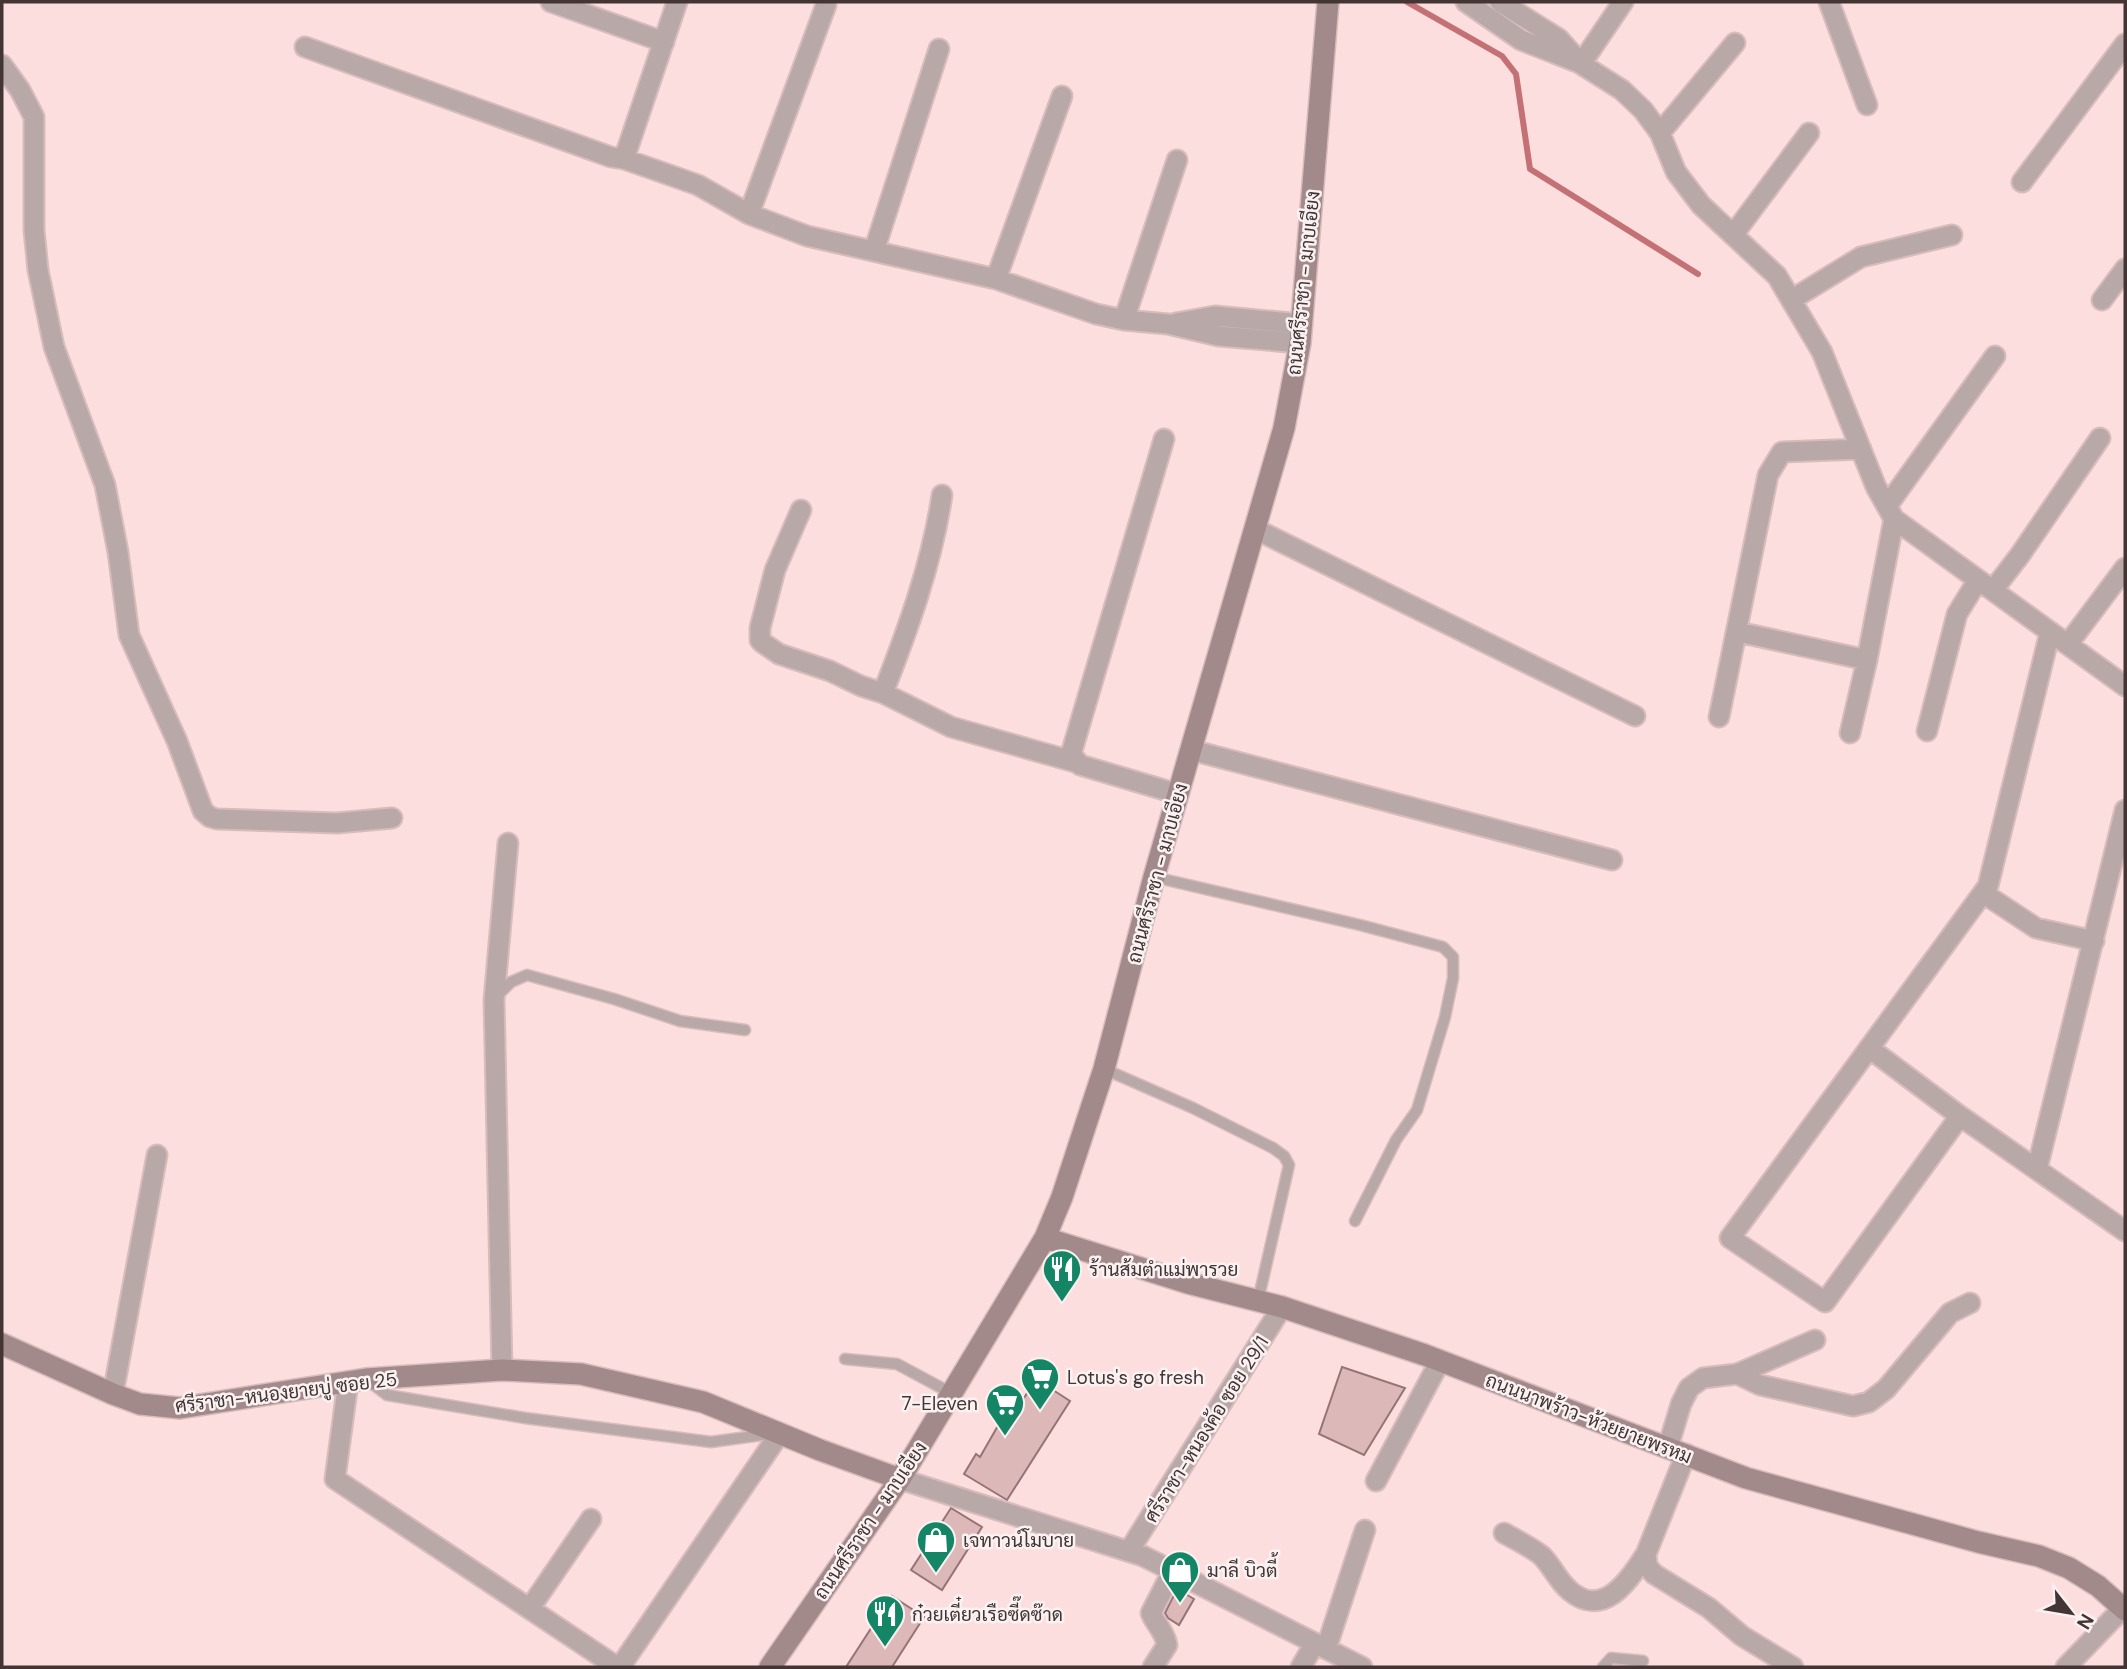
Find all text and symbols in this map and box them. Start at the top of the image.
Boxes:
street label: ถนนศรีราชา - มาบเอียง [1281,190,1326,376]
street label: ถนนศรีราชา - มาบเอียง [1121,781,1194,966]
restaurant icon: ร้านส้มตำแม่พารวย [1041,1248,1083,1303]
place label: ร้านส้มตำแม่พารวย [1089,1257,1238,1282]
street label: ศรีราชา-หนองค้อ ซอย 29/1 [1139,1331,1274,1527]
supermarket icon: Lotus's go fresh [1019,1356,1061,1411]
place label: Lotus's go fresh [1067,1365,1204,1390]
street label: ศรีราชา-หนองยายบู่ ซอย 25 [174,1366,399,1420]
street label: ถนนนาพร้าว-ห้วยยายพรหม [1482,1368,1695,1469]
supermarket icon: 7-Eleven [984,1382,1026,1437]
place label: 7-Eleven [902,1391,978,1416]
street label: ถนนศรีราชา - มาบเอียง [808,1437,933,1604]
shop icon: เจทาวน์โมบาย [915,1519,957,1574]
place label: เจทาวน์โมบาย [963,1528,1074,1553]
shop icon: มาลี บิวตี้ [1159,1549,1201,1604]
place label: มาลี บิวตี้ [1207,1552,1278,1583]
north arrow [2036,1578,2106,1648]
restaurant icon: ก๋วยเตี๋ยวเรือซี๊ดซ๊าด [864,1593,906,1648]
place label: ก๋วยเตี๋ยวเรือซี๊ดซ๊าด [912,1596,1063,1627]
text: N [2071,1609,2099,1634]

